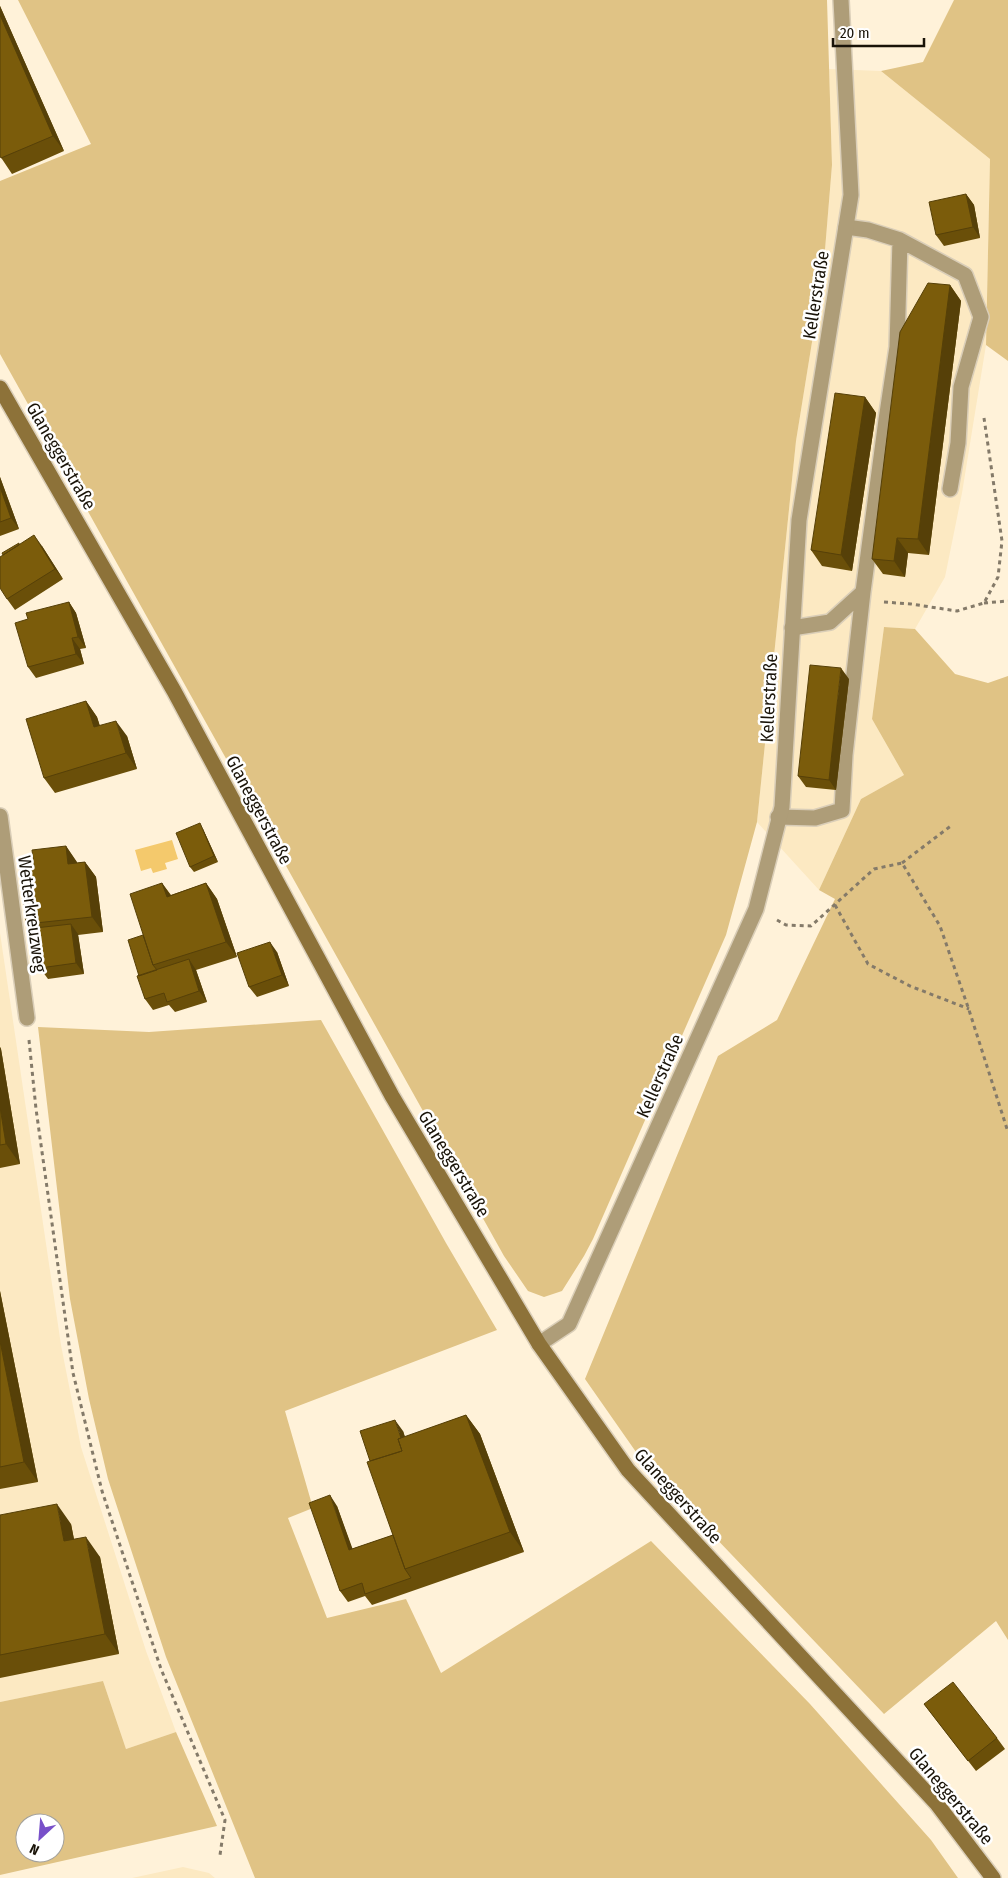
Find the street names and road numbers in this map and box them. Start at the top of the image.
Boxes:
street label: Kellerstraße [798,249,834,341]
street label: Glaneggerstraße [21,398,101,514]
street label: Kellerstraße [756,653,782,743]
street label: Glaneggerstraße [221,752,297,868]
street label: Wetterkreuzweg [13,854,51,974]
street label: Kellerstraße [632,1031,688,1121]
street label: Glaneggerstraße [414,1107,494,1221]
street label: Glaneggerstraße [630,1444,727,1548]
street label: Glaneggerstraße [904,1743,998,1849]

